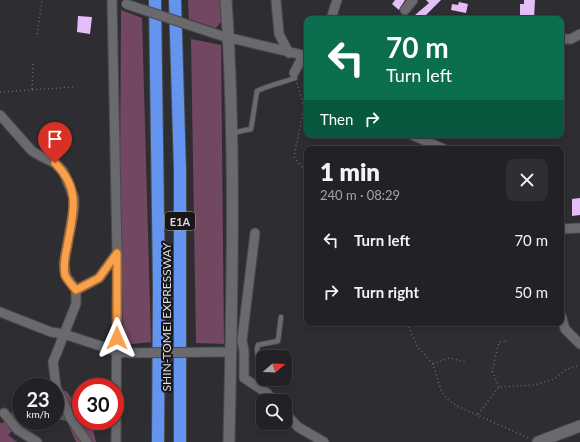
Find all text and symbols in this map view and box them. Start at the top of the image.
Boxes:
text: 70 m [386,30,449,64]
icon: left [320,32,372,84]
text: Turn left [386,64,452,86]
icon: right [361,108,383,130]
text: Then [320,110,353,128]
pin [38,122,72,163]
icon: arrive [44,128,66,150]
text: 1 min [320,157,380,186]
button: close [506,159,548,201]
text: 240 m · 08:29 [320,187,400,203]
road number: E1A [165,212,195,230]
icon: left [320,229,342,251]
text: Turn left [354,231,410,249]
text: 70 m [514,231,548,249]
street label: SHIN-TOMEI EXPRESSWAY [159,242,174,391]
icon: right [320,281,342,303]
text: Turn right [354,283,419,301]
text: 50 m [514,283,548,301]
position arrow [96,317,138,359]
north arrow [256,350,292,386]
map controls [256,350,292,430]
speed limit sign: 30 [72,378,124,430]
text: 23 [26,387,50,411]
button: search [256,394,292,430]
text: km/h [26,408,50,420]

